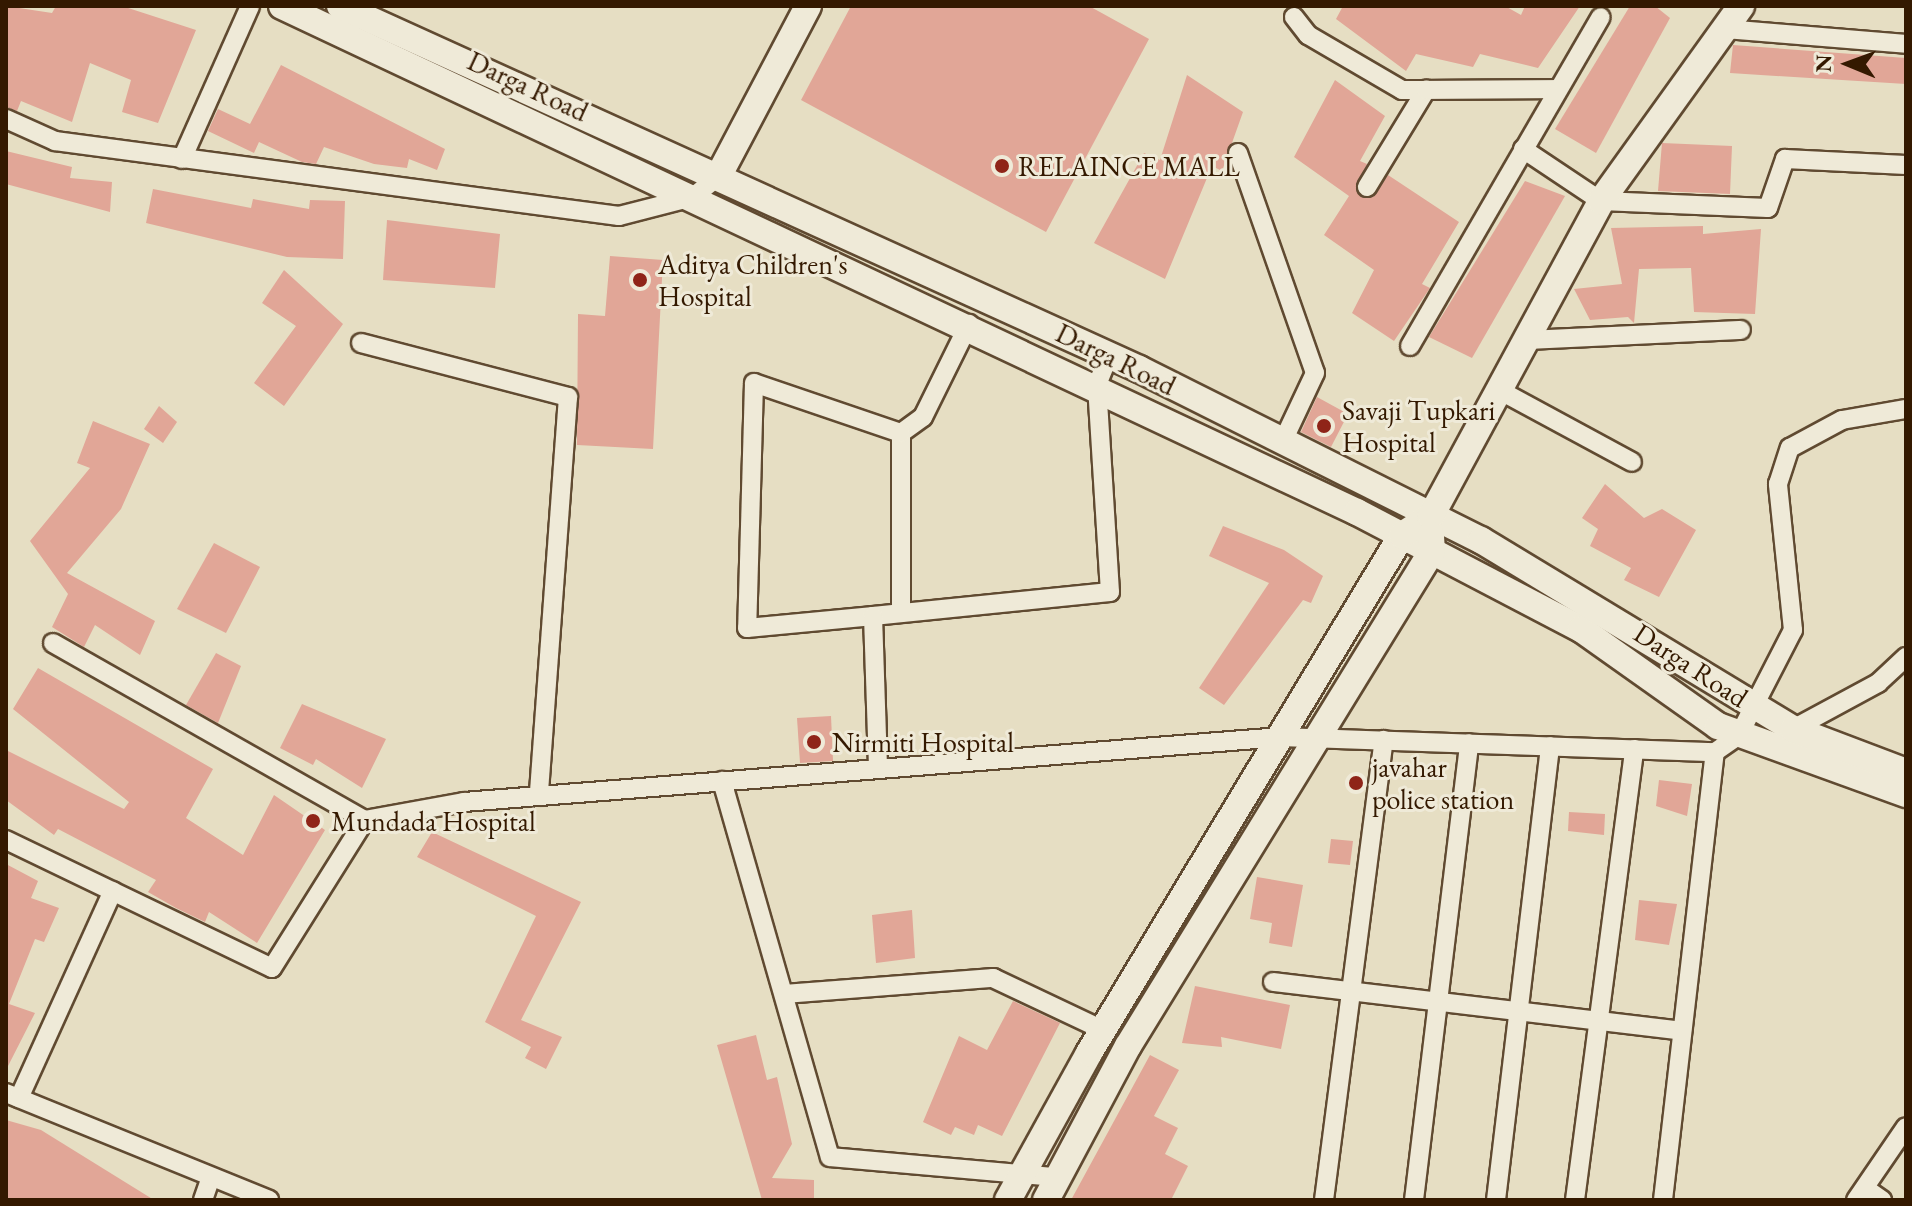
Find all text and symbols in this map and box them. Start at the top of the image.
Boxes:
north arrow [1808,24,1888,104]
street label: Darga Road [462,43,594,129]
text: N [1809,54,1838,73]
place label: RELAINCE MALL [1018,149,1240,183]
marker: RELAINCE MALL [993,157,1011,175]
place label: Aditya Children's Hospital [658,247,848,313]
marker: Aditya Children's Hospital [629,269,651,291]
street label: Darga Road [1051,316,1181,402]
place label: Savaji Tupkari Hospital [1342,393,1495,459]
marker: Savaji Tupkari Hospital [1313,415,1335,437]
street label: Darga Road [1628,616,1754,714]
place label: Nirmiti Hospital [832,725,1014,759]
marker: Nirmiti Hospital [803,731,825,753]
place label: javahar police station [1372,750,1514,816]
marker: javahar police station [1347,774,1365,792]
place label: Mundada Hospital [331,804,536,838]
marker: Mundada Hospital [302,810,324,832]

